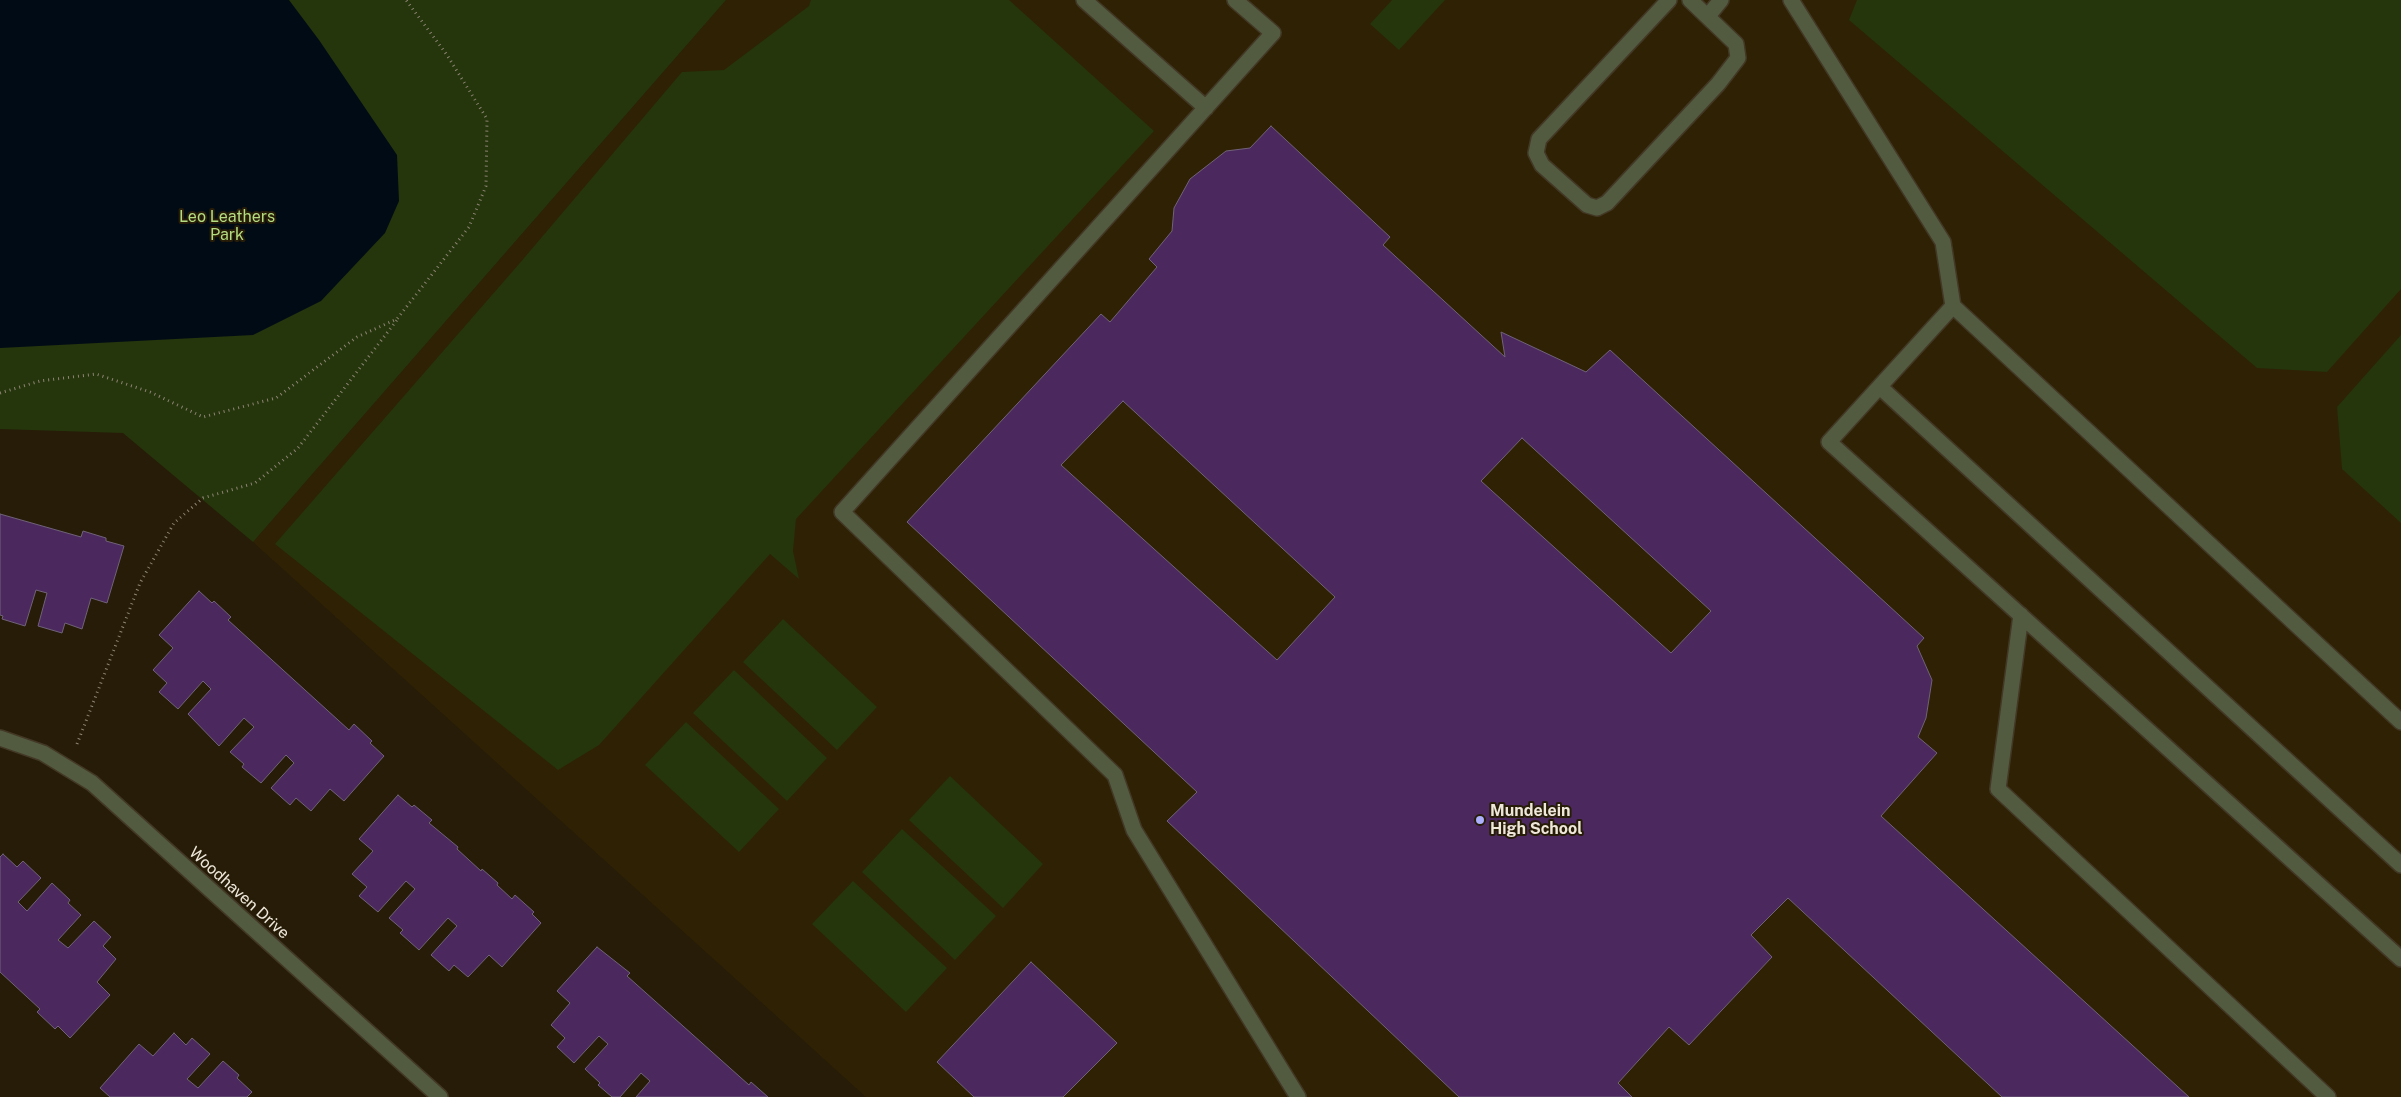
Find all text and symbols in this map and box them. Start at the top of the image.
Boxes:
park label: Leo Leathers Park [179,207,275,245]
place label: Mundelein High School [1490,801,1583,839]
marker: Mundelein High School [1474,814,1486,826]
street label: Woodhaven Drive [185,843,293,943]

